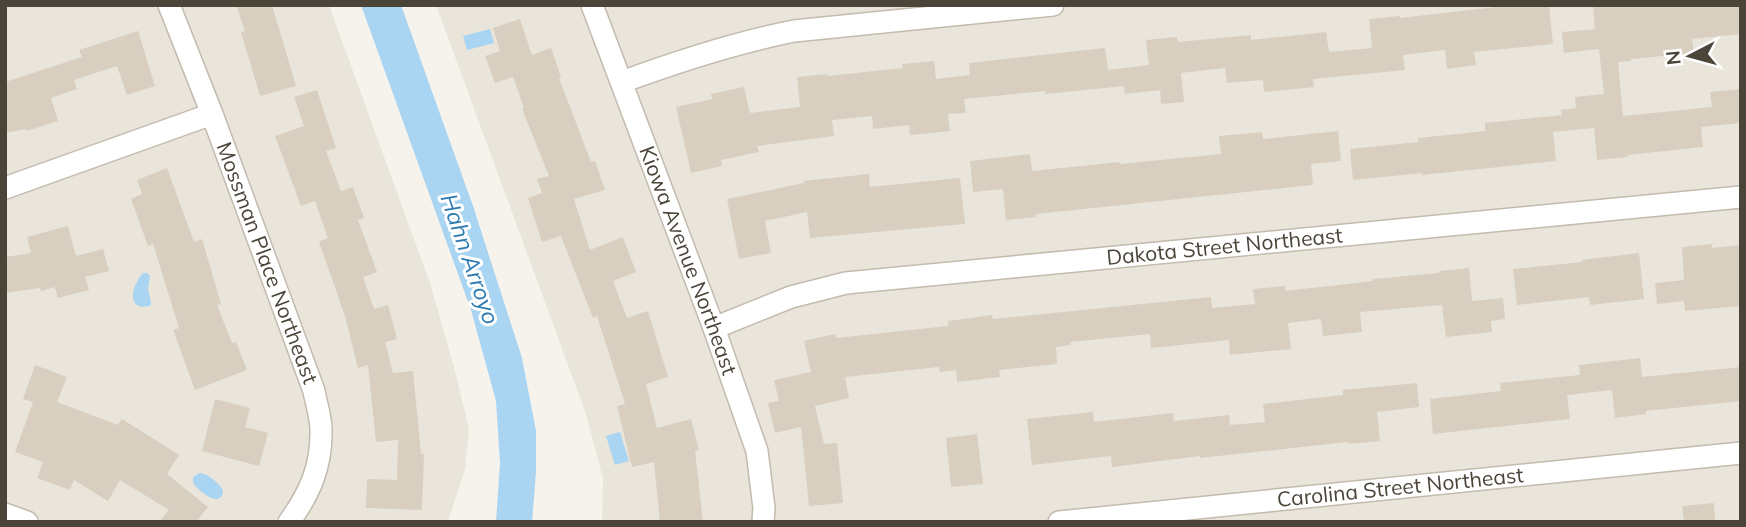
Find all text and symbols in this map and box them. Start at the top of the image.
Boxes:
north arrow [1655,21,1725,91]
text: N [1660,49,1686,66]
street label: Mossman Place Northeast [211,138,324,387]
street label: Kiowa Avenue Northeast [634,142,743,378]
water label: Hahn Arroyo [435,190,506,328]
street label: Dakota Street Northeast [1105,221,1344,270]
street label: Carolina Street Northeast [1276,461,1525,512]

